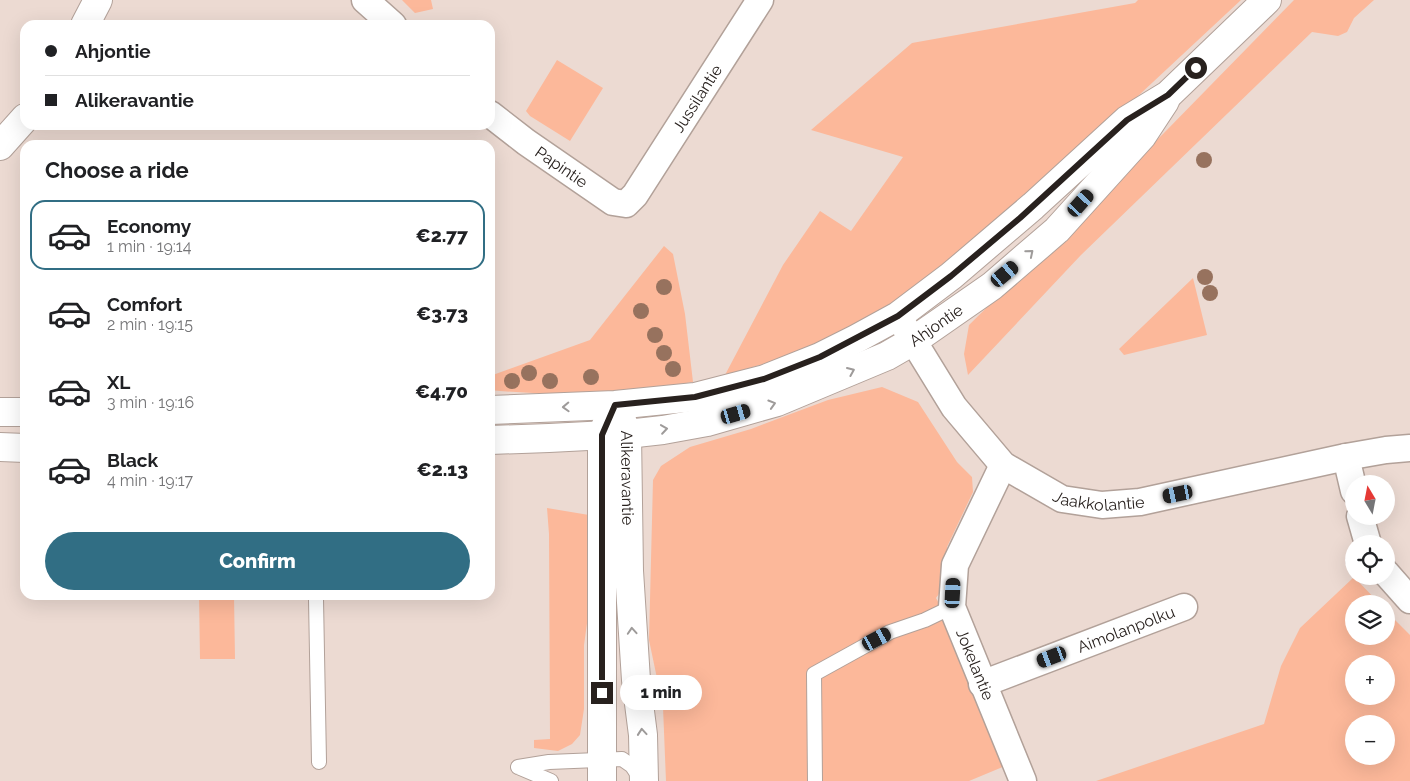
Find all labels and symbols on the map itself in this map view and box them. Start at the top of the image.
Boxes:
route start [1185,57,1207,79]
street label: Jussilantie [668,61,726,136]
street label: Papintie [532,142,592,191]
car [1065,187,1096,219]
one-way arrow [1024,250,1033,259]
car [988,259,1021,289]
street label: Ahjontie [905,300,966,350]
one-way arrow [847,367,855,377]
one-way arrow [767,400,775,410]
one-way arrow [562,402,570,413]
car [719,403,752,425]
one-way arrow [660,424,668,435]
street label: Alikeravantie [617,430,638,525]
north arrow [1345,475,1395,525]
car [1161,484,1194,504]
street label: Jaakkolantie [1050,486,1145,515]
car [944,578,961,608]
street label: Aimolanpolku [1075,602,1177,656]
car [860,625,893,653]
street label: Jokelantie [952,626,998,703]
one-way arrow [627,627,638,635]
car [1035,645,1068,669]
callout: 1 min [620,676,702,710]
route end [591,682,613,704]
one-way arrow [637,728,648,736]

